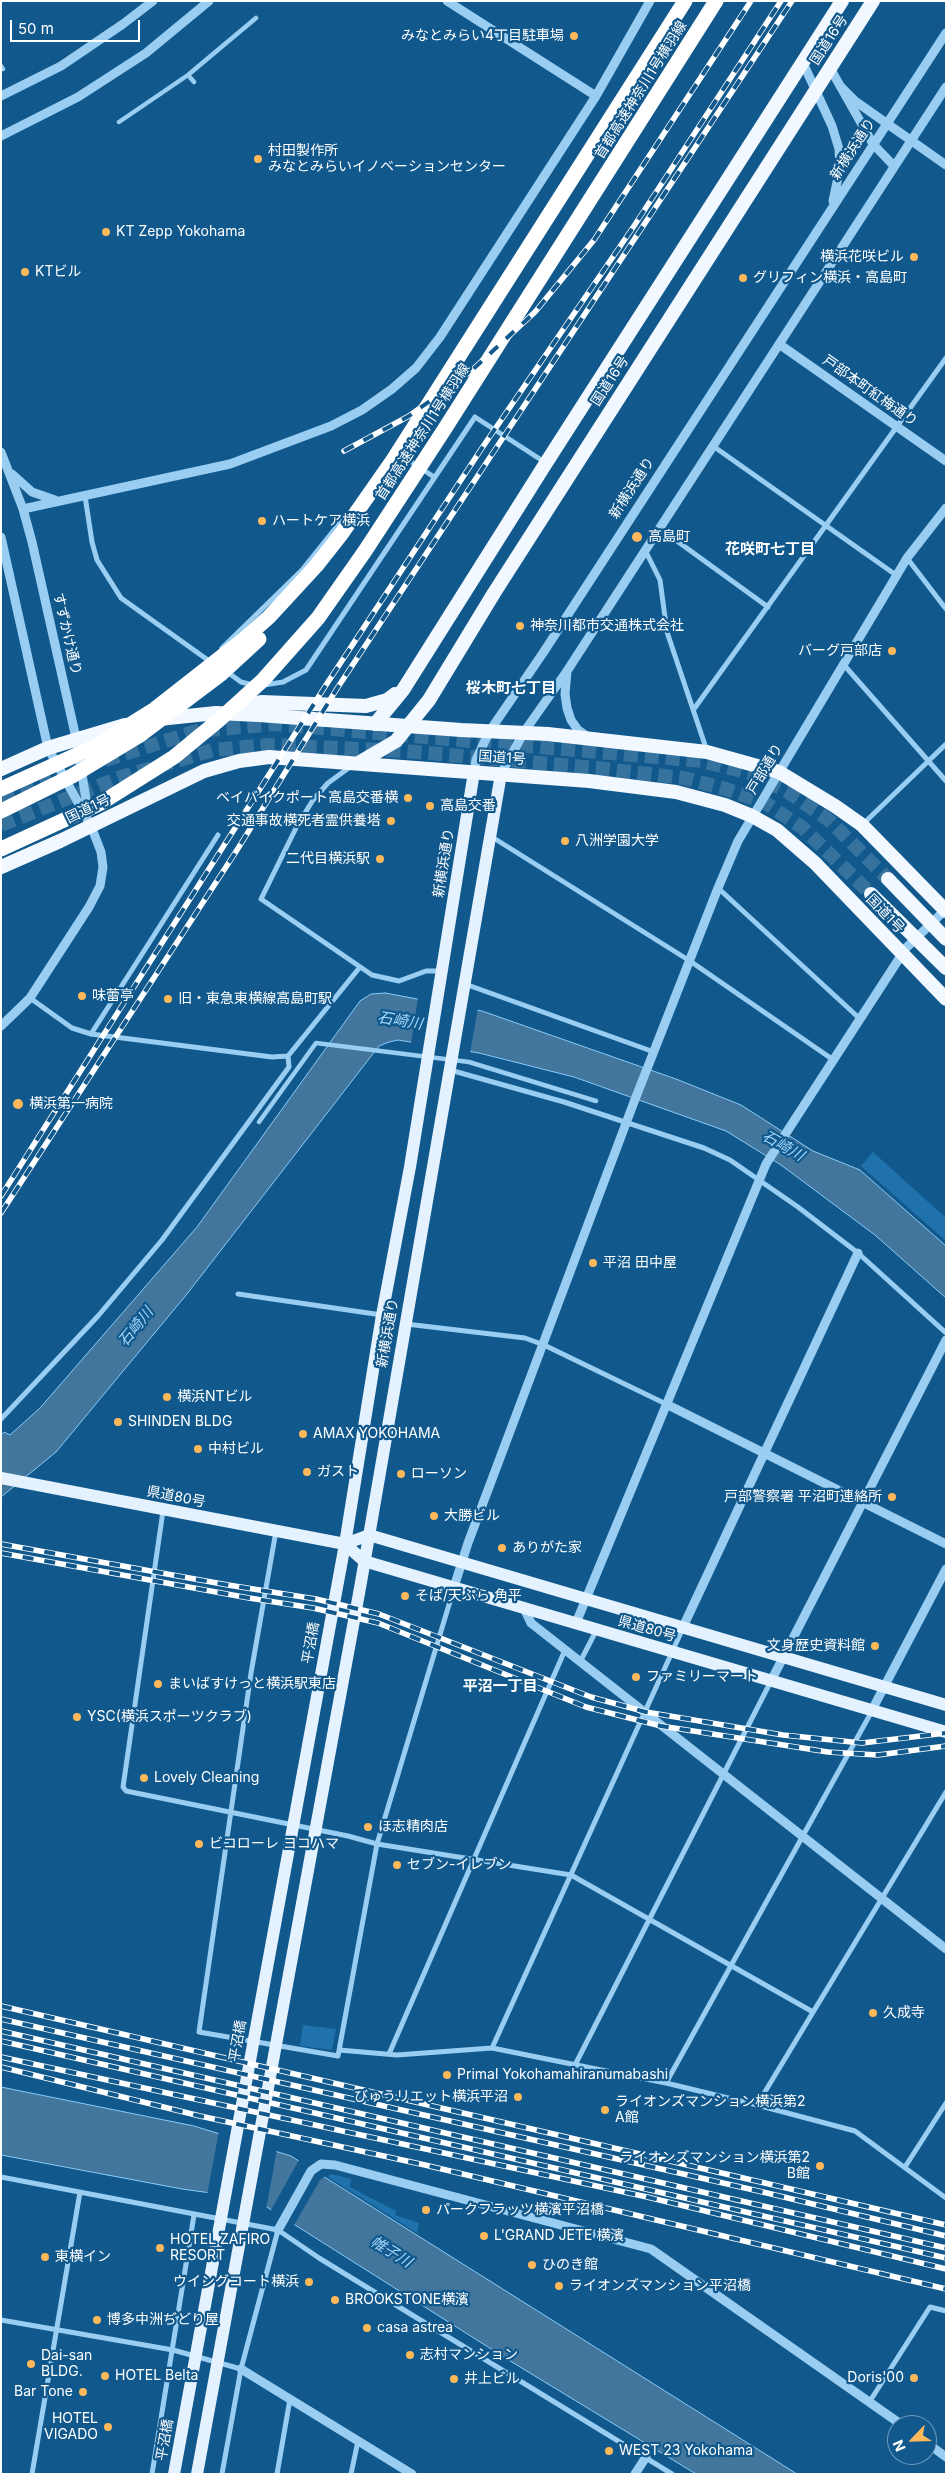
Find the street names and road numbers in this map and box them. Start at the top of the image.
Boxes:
street label: 国道16号 [807,12,851,68]
street label: 首都高速神奈川1号横羽線 [592,18,690,162]
street label: 新横浜通り [827,115,879,183]
street label: 戸部本町紅梅通り [819,352,921,430]
street label: 国道16号 [588,353,632,409]
street label: 首都高速神奈川1号横羽線 [372,360,474,504]
street label: 新横浜通り [606,454,658,522]
street label: すずかけ通り [49,591,85,677]
street label: 戸部通り [743,741,787,797]
street label: 国道1号 [478,748,526,768]
street label: 国道1号 [63,791,113,827]
street label: 新横浜通り [430,827,458,899]
street label: 国道1号 [862,891,908,937]
street label: 新横浜通り [374,1297,402,1369]
street label: 県道80号 [145,1483,207,1511]
street label: 県道80号 [616,1613,678,1645]
street label: 平沼橋 [299,1621,323,1665]
street label: 平沼橋 [226,2019,250,2063]
street label: 平沼橋 [153,2418,177,2462]

